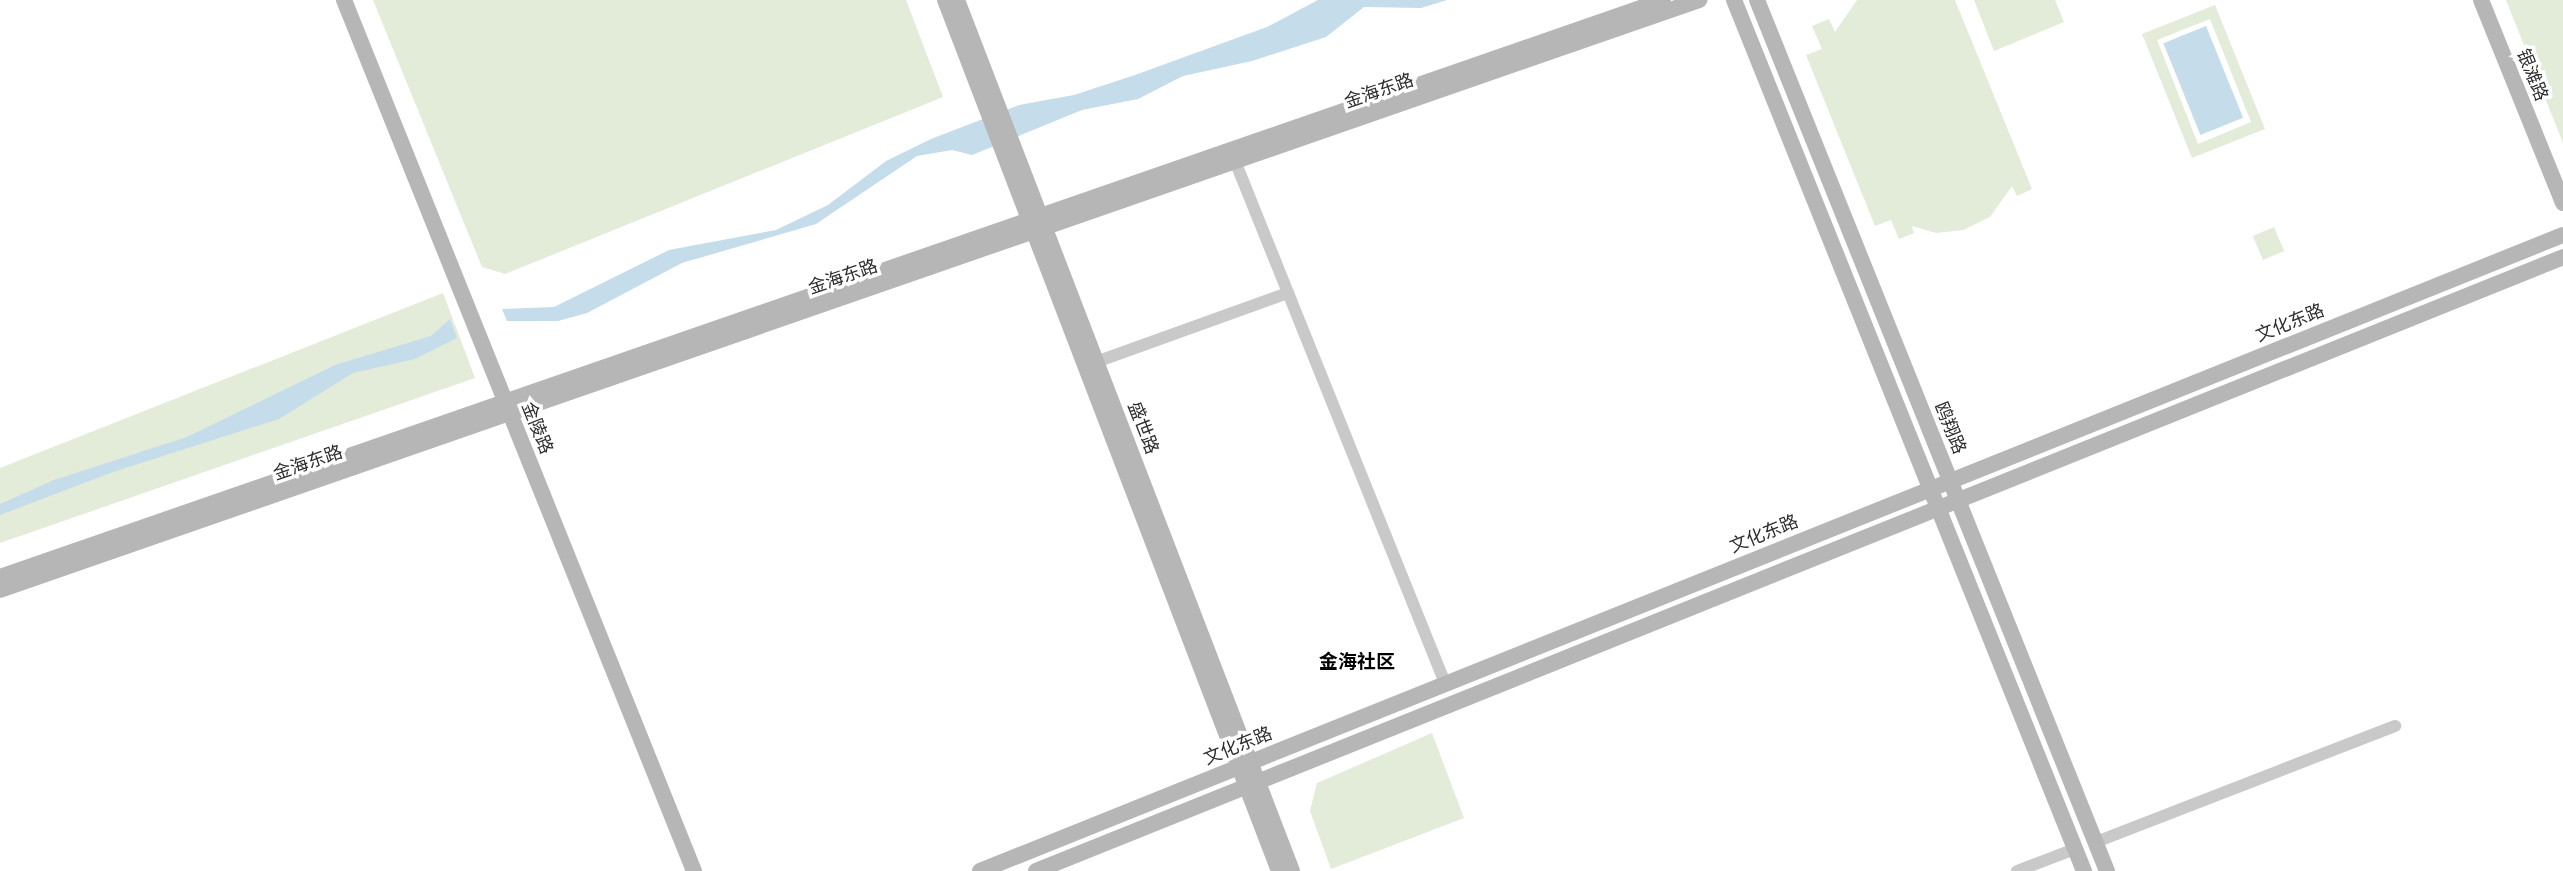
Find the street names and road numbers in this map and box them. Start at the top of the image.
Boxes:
street label: 银滩路 [2512,46,2552,104]
street label: 金海东路 [1341,69,1417,113]
street label: 金海东路 [805,255,881,299]
street label: 文化东路 [2253,300,2327,346]
street label: 金陵路 [517,399,557,457]
street label: 盛世路 [1123,399,1163,457]
street label: 鸥翔路 [1930,399,1970,457]
street label: 金海东路 [270,441,346,485]
street label: 文化东路 [1727,511,1801,557]
street label: 文化东路 [1201,723,1275,769]

